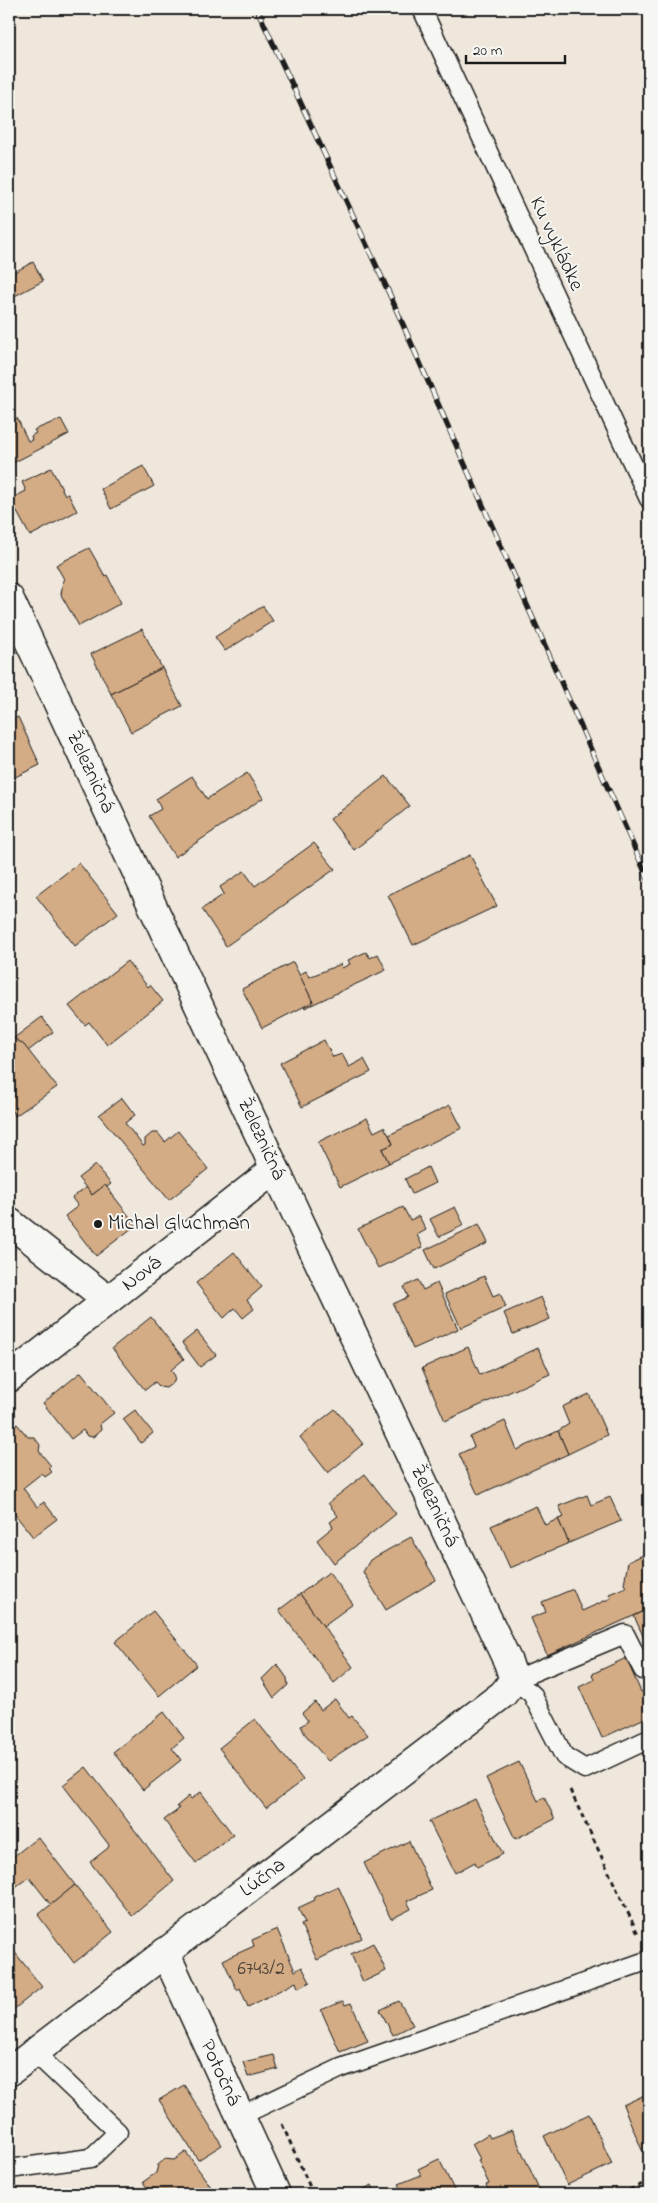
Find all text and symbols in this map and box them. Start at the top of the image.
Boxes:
scale bar [466,32,564,64]
text: 20 m [473,40,503,62]
street label: Ku vykládke [519,192,591,297]
street label: Železničná [58,726,122,818]
street label: Železničná [229,1093,293,1185]
place label: Michal Gluchman [108,1209,250,1239]
marker: Michal Gluchman [92,1218,104,1230]
street label: Nová [115,1248,169,1299]
street label: Železničná [402,1460,466,1552]
street label: Lúčna [234,1851,292,1905]
house number: 6743/2 [237,1956,285,1983]
street label: Potočná [192,2035,249,2111]

